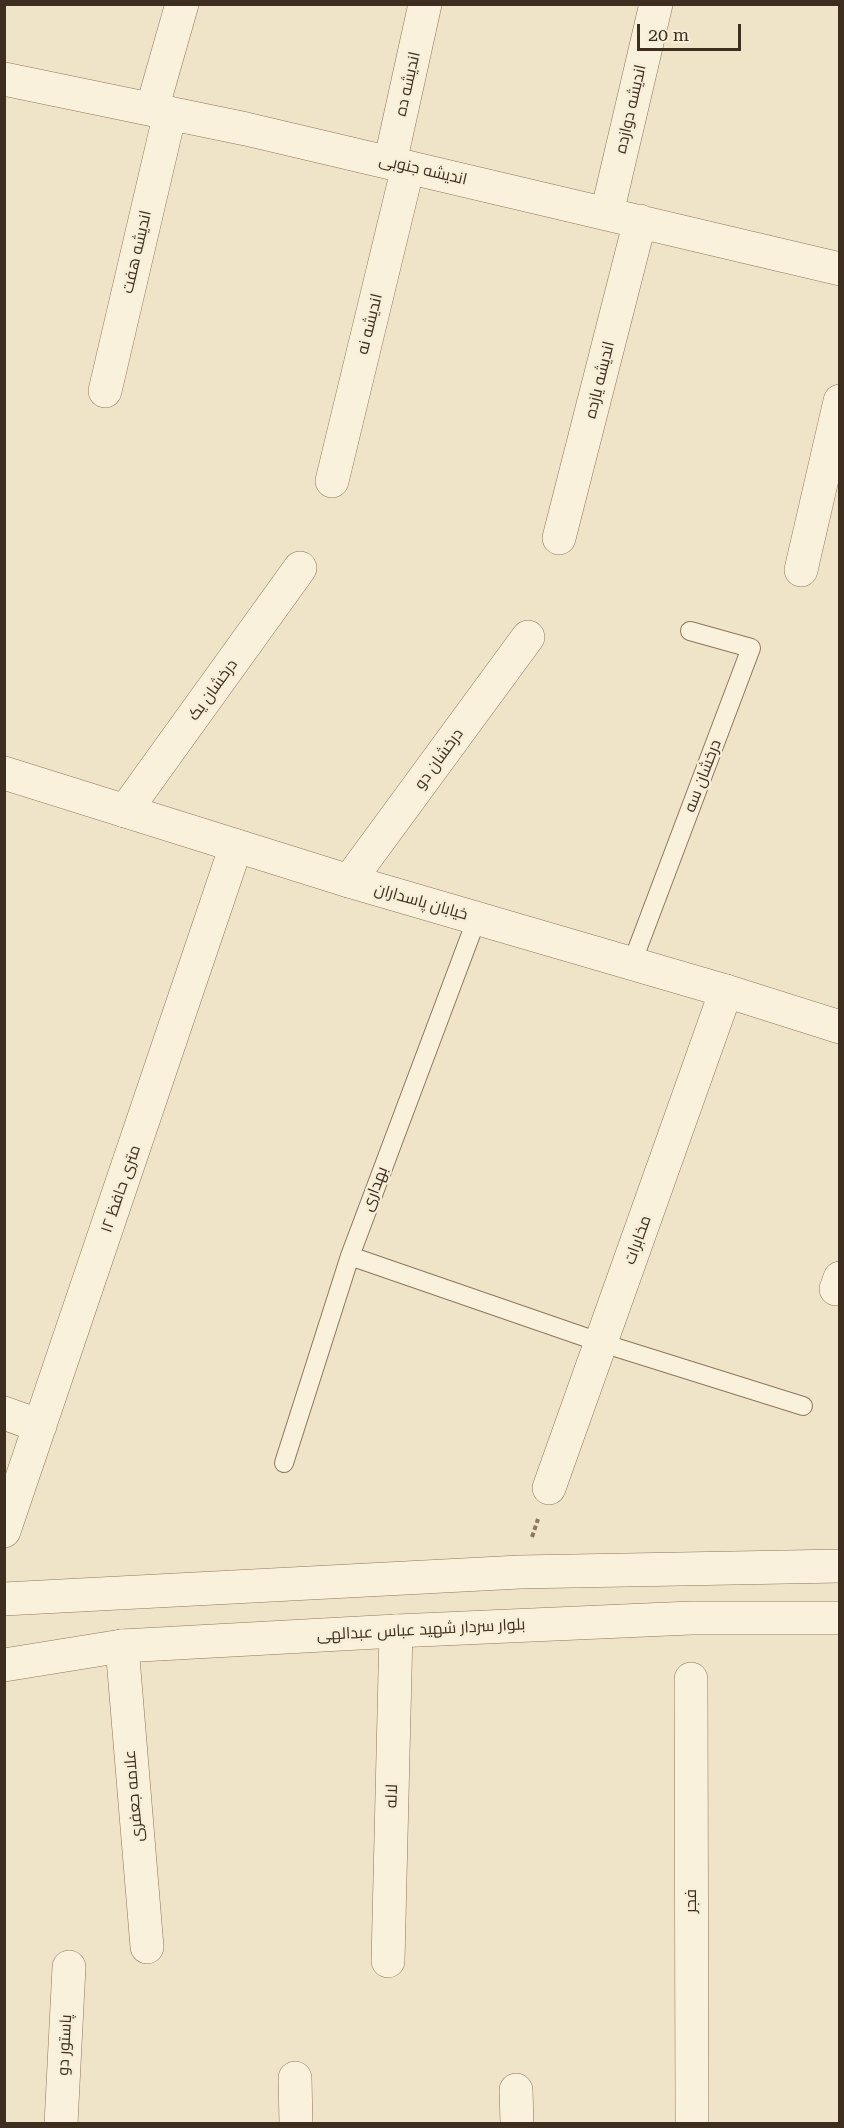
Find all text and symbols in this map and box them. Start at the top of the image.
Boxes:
scale bar [640,12,744,50]
text: 20 m [648,24,689,45]
street label: اندیشه ده [391,50,425,118]
street label: اندیشه دوازده [611,63,651,155]
street label: اندیشه جنوبی [377,151,469,189]
street label: اندیشه هفت [118,209,156,295]
street label: اندیشه نه [353,292,387,356]
street label: اندیشه یازده [581,339,619,421]
street label: درخشان یک [184,655,242,725]
street label: درخشان دو [411,725,467,793]
street label: درخشان سه [680,737,726,815]
street label: خیابان پاسداران [372,880,470,924]
street label: ۱۲ متری حافظ [97,1143,145,1235]
street label: بهداری [358,1164,392,1214]
street label: مخابرات [620,1213,656,1267]
street label: بلوار سردار شهید عباس عبدالهی [316,1615,526,1645]
street label: علامه جعفری [120,1749,148,1843]
street label: لاله [382,1784,402,1808]
street label: فجر [681,1889,701,1913]
street label: پاستور دو [54,2014,76,2076]

